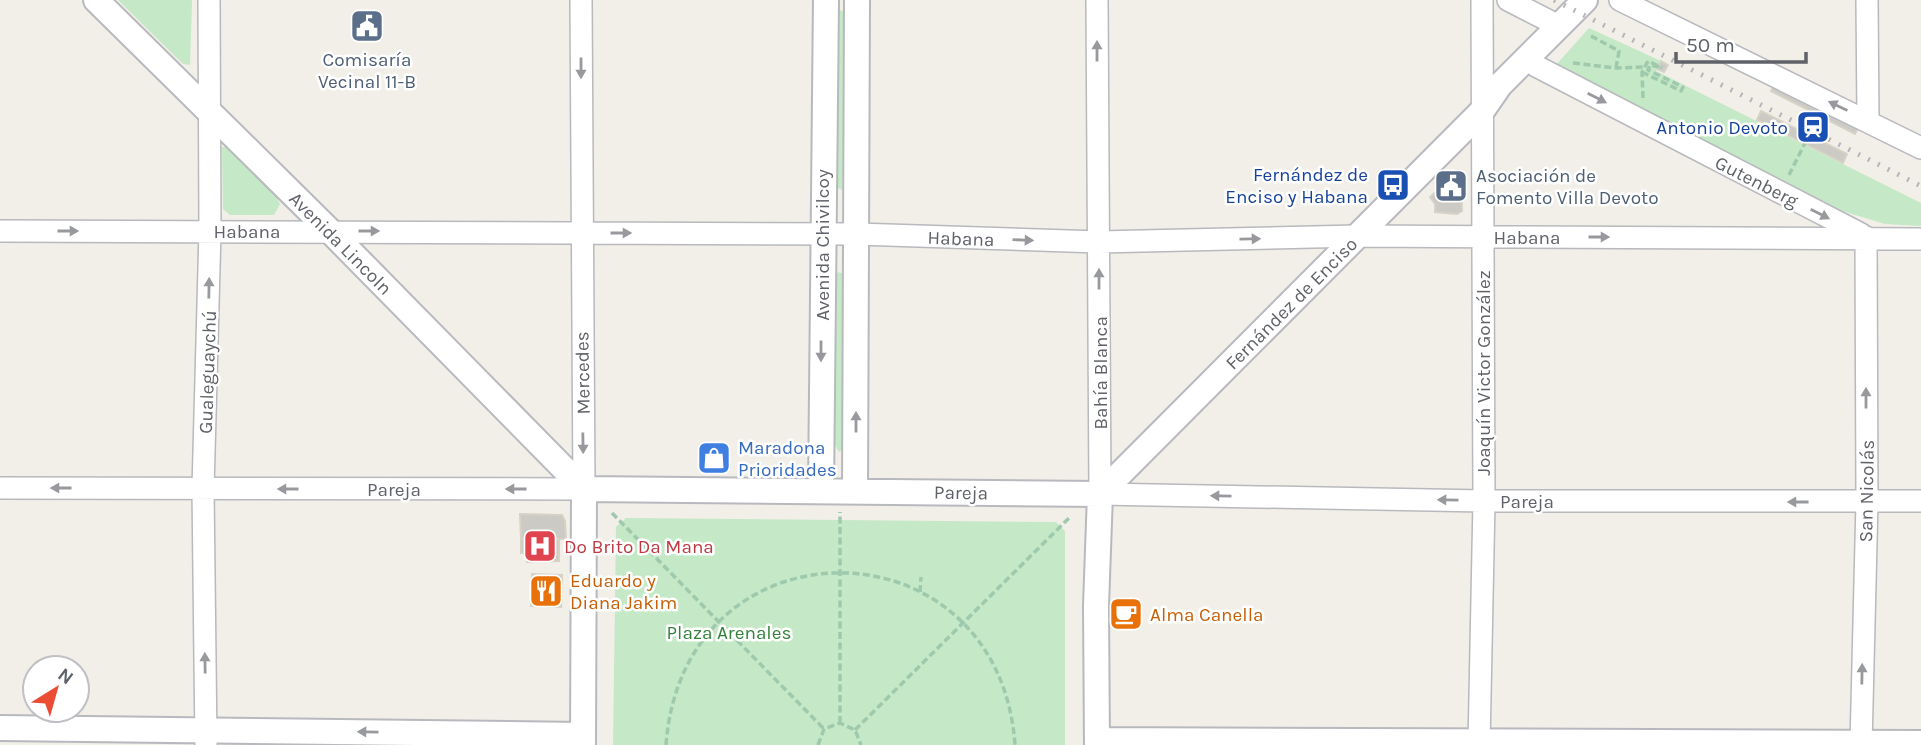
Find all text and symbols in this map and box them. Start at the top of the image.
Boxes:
public building icon: Comisaría Vecinal 11-B [348,7,386,45]
scale bar [1676,21,1806,65]
text: 50 m [1686,33,1735,57]
one-way arrow [1092,40,1103,62]
place label: Comisaría Vecinal 11-B [318,49,416,93]
one-way arrow [575,57,587,79]
one-way arrow [1587,92,1607,104]
one-way arrow [1828,100,1848,111]
station icon: Antonio Devoto [1794,108,1832,146]
place label: Antonio Devoto [1656,117,1788,139]
street label: Gutenberg [1711,152,1802,212]
place label: Fernández de Enciso y Habana [1225,164,1368,208]
place label: Asociación de Fomento Villa Devoto [1476,165,1659,209]
bus stop icon: Fernández de Enciso y Habana [1374,166,1412,204]
public building icon: Asociación de Fomento Villa Devoto [1432,167,1470,205]
street label: Avenida Chivilcoy [812,169,834,321]
street label: Avenida Lincoln [284,188,396,300]
one-way arrow [1810,209,1830,220]
street label: Habana [214,221,280,243]
one-way arrow [57,225,79,237]
one-way arrow [358,225,380,237]
one-way arrow [610,227,632,239]
street label: Habana [927,227,995,251]
street label: Habana [1494,227,1560,249]
one-way arrow [1588,231,1610,243]
street label: Fernández de Enciso [1221,233,1362,374]
one-way arrow [1239,233,1261,245]
one-way arrow [1012,234,1034,245]
one-way arrow [1093,268,1105,290]
street label: Joaquín Victor González [1473,270,1495,476]
one-way arrow [203,277,215,299]
street label: Gualeguaychú [195,310,221,434]
street label: Bahía Blanca [1090,316,1112,430]
street label: Mercedes [571,331,595,415]
one-way arrow [815,341,827,363]
one-way arrow [1860,387,1872,409]
one-way arrow [850,411,862,433]
one-way arrow [578,432,589,454]
place label: Maradona Prioridades [738,437,837,481]
shop icon: Maradona Prioridades [695,439,733,477]
street label: San Nicolás [1855,440,1879,542]
street label: Pareja [367,479,421,501]
one-way arrow [50,482,72,494]
street label: Pareja [934,482,988,504]
one-way arrow [277,483,299,495]
one-way arrow [505,483,527,495]
one-way arrow [1210,490,1232,501]
street label: Pareja [1500,491,1554,513]
one-way arrow [1437,495,1459,506]
one-way arrow [1787,496,1809,508]
hospital icon: Do Brito Da Mana [521,527,559,565]
place label: Do Brito Da Mana [564,536,714,558]
place label: Eduardo y Diana Jakim [570,570,677,614]
restaurant icon: Eduardo y Diana Jakim [527,572,565,610]
cafe icon: Alma Canella [1107,595,1145,633]
place label: Alma Canella [1150,604,1263,626]
park label: Plaza Arenales [667,622,791,644]
one-way arrow [199,651,211,673]
north arrow [21,654,91,724]
text: N [54,663,78,689]
one-way arrow [1857,663,1868,685]
one-way arrow [357,727,379,738]

